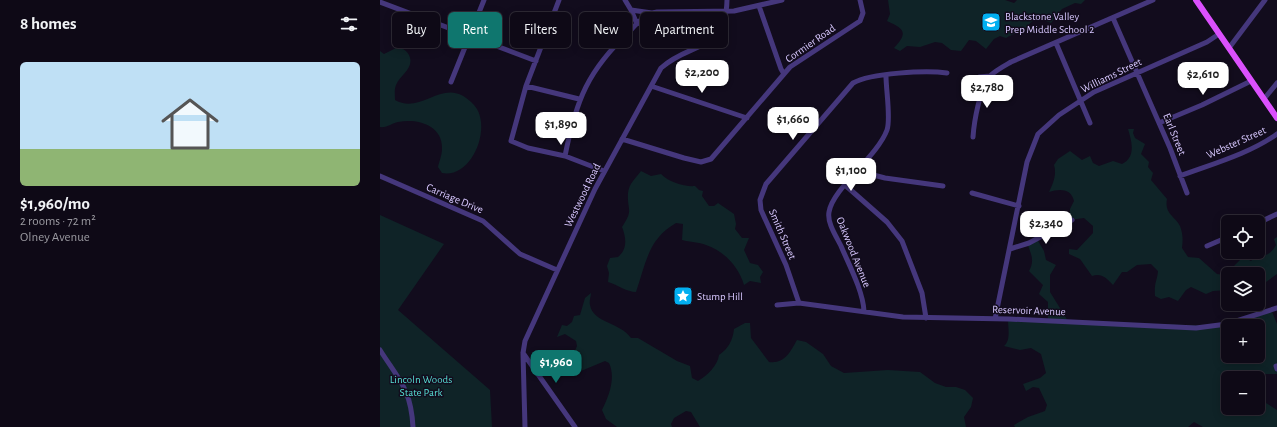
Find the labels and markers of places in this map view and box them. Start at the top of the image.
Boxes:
school or university icon: Blackstone Valley Prep Middle School 2 [980,11,1002,33]
place label: Blackstone Valley Prep Middle School 2 [1005,11,1094,35]
pin: $2,200 [669,60,735,94]
pin: $2,610 [1170,62,1236,96]
pin: $2,780 [954,75,1020,109]
pin: $1,660 [760,107,826,141]
pin: $1,890 [528,112,594,146]
pin: $1,100 [818,158,884,192]
pin: $2,340 [1013,211,1079,245]
place icon: Stump Hill [672,285,694,307]
place label: Stump Hill [697,291,743,302]
pin: $1,960 [523,350,589,384]

